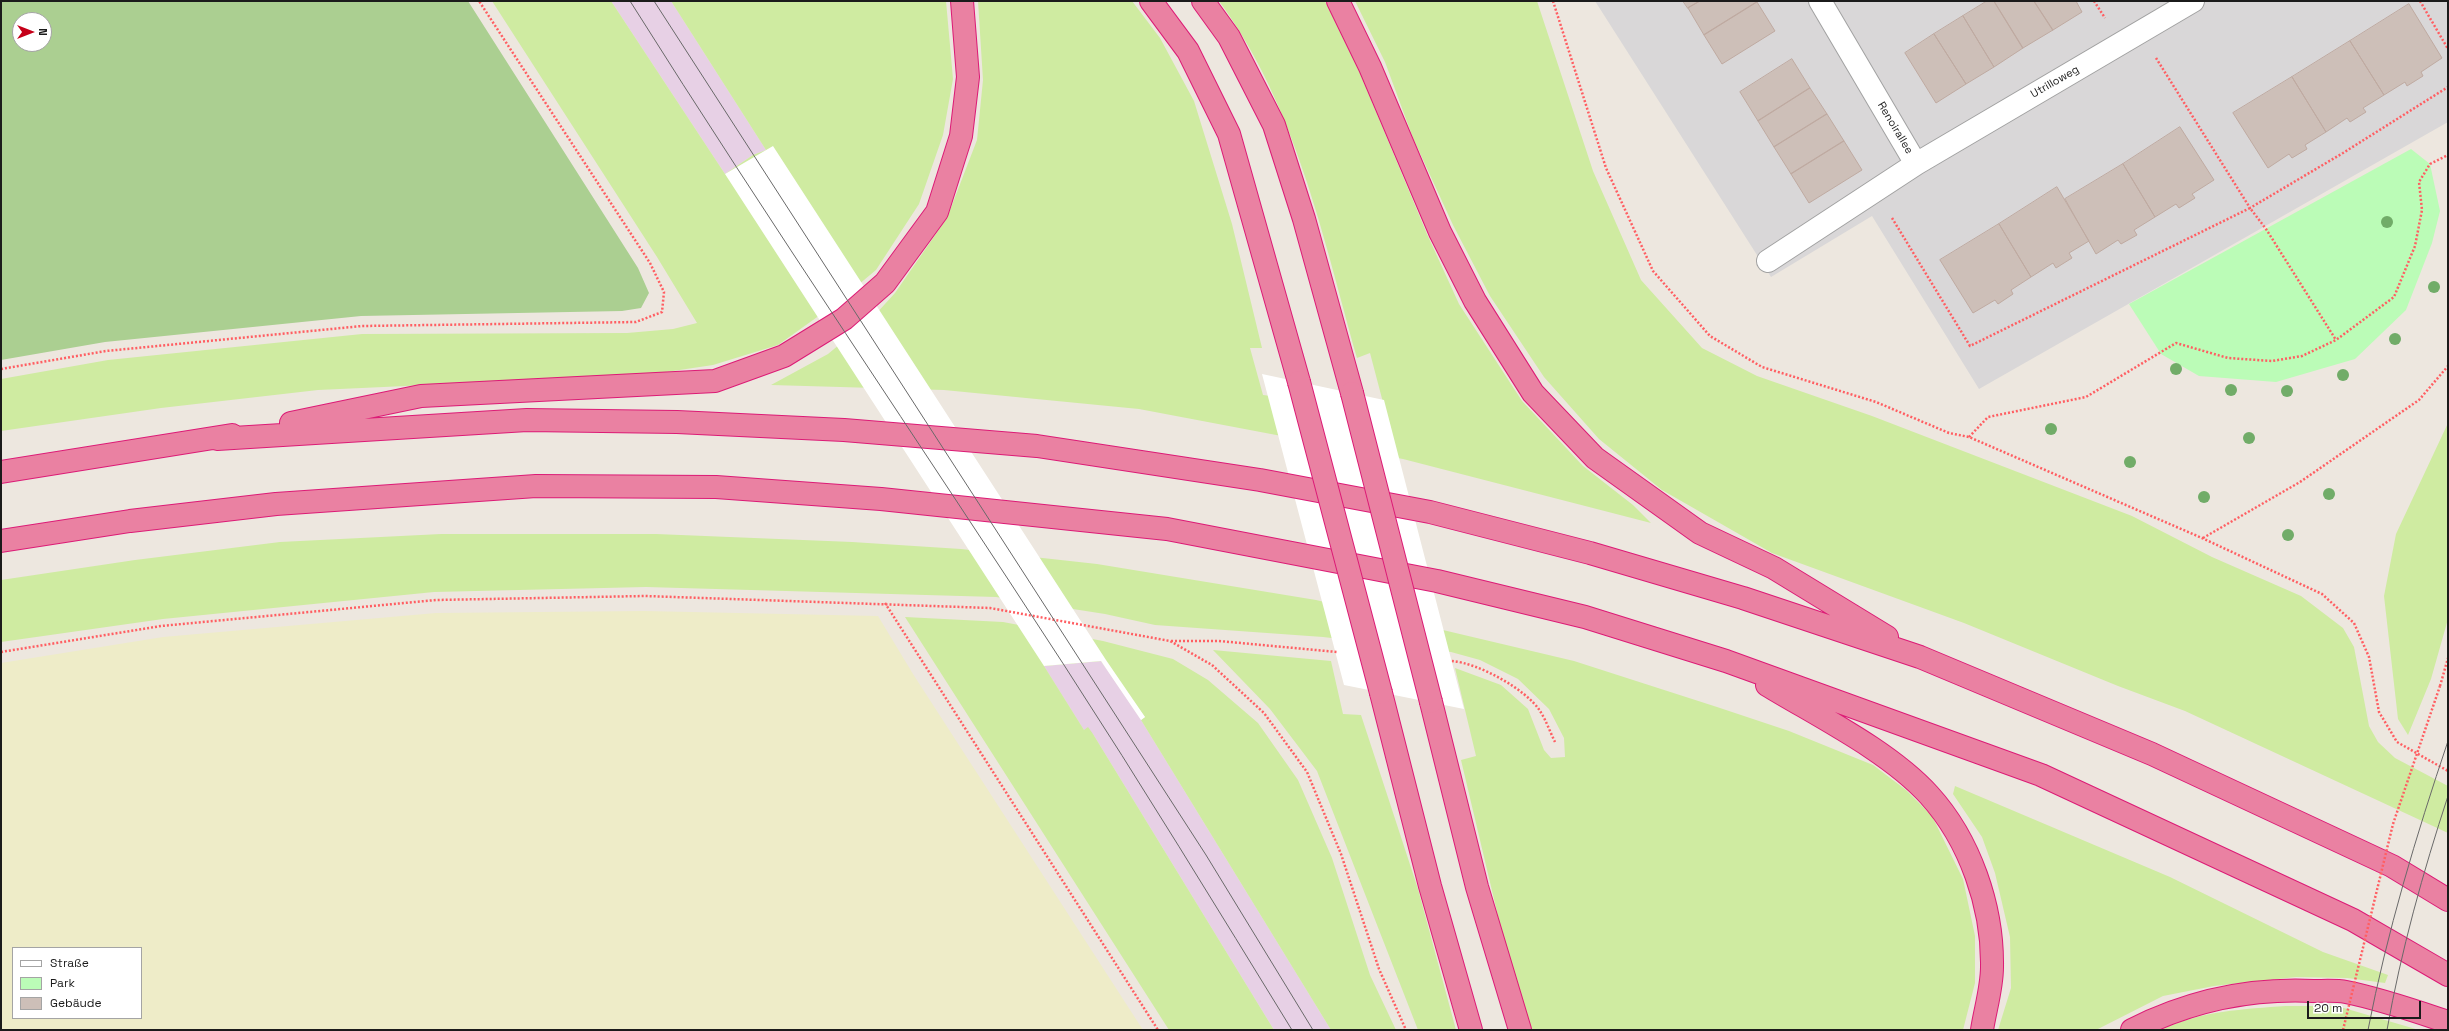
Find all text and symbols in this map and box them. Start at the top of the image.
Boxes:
north arrow [12,12,52,52]
text: N [36,28,50,36]
street label: Utrilloweg [2028,63,2082,101]
street label: Renoirallee [1874,100,1916,156]
legend [12,947,142,1019]
text: Straße [50,955,89,971]
text: Park [50,975,75,991]
scale bar [2309,993,2423,1019]
text: Gebäude [50,995,102,1011]
text: 20 m [2314,1000,2342,1016]

